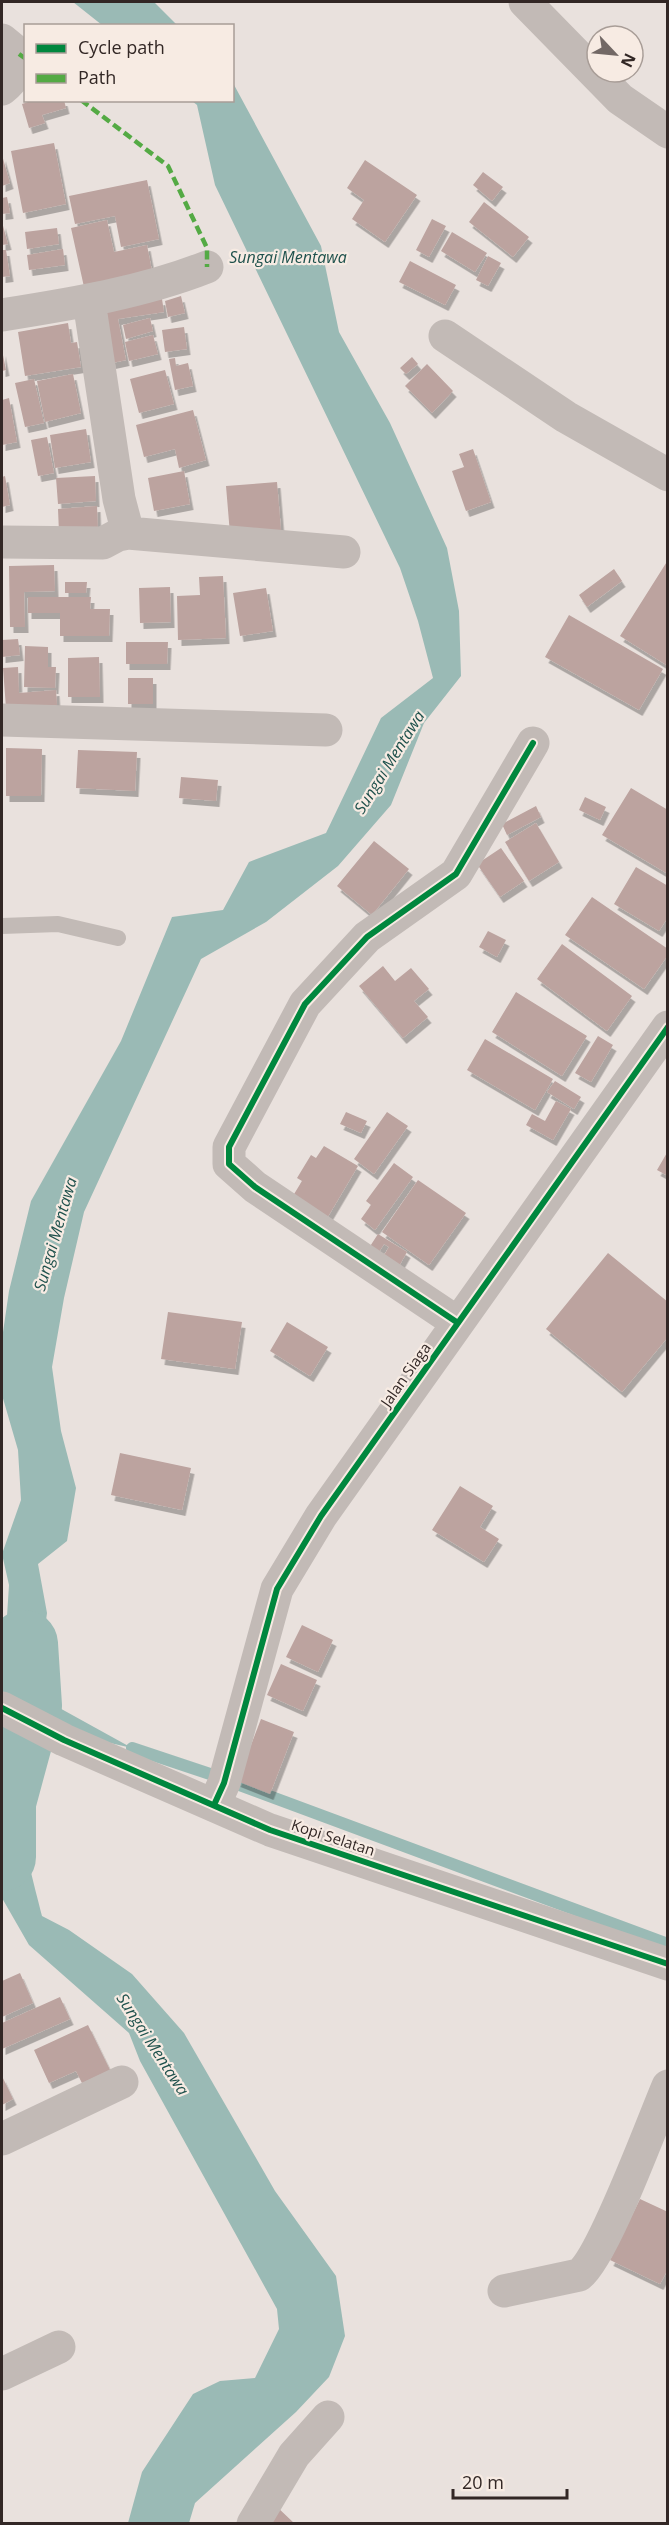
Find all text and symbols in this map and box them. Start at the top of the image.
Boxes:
legend [24,24,234,102]
north arrow [585,24,645,84]
text: Cycle path [78,35,165,59]
text: N [616,50,641,71]
text: Path [78,65,116,89]
water label: Sungai Mentawa [229,246,347,268]
water label: Sungai Mentawa [349,706,429,818]
water label: Sungai Mentawa [28,1175,82,1293]
street label: Jalan Siaga [374,1338,435,1412]
street label: Kopi Selatan [289,1814,378,1860]
water label: Sungai Mentawa [112,1989,194,2099]
scale bar [453,2462,567,2500]
text: 20 m [462,2470,504,2494]

